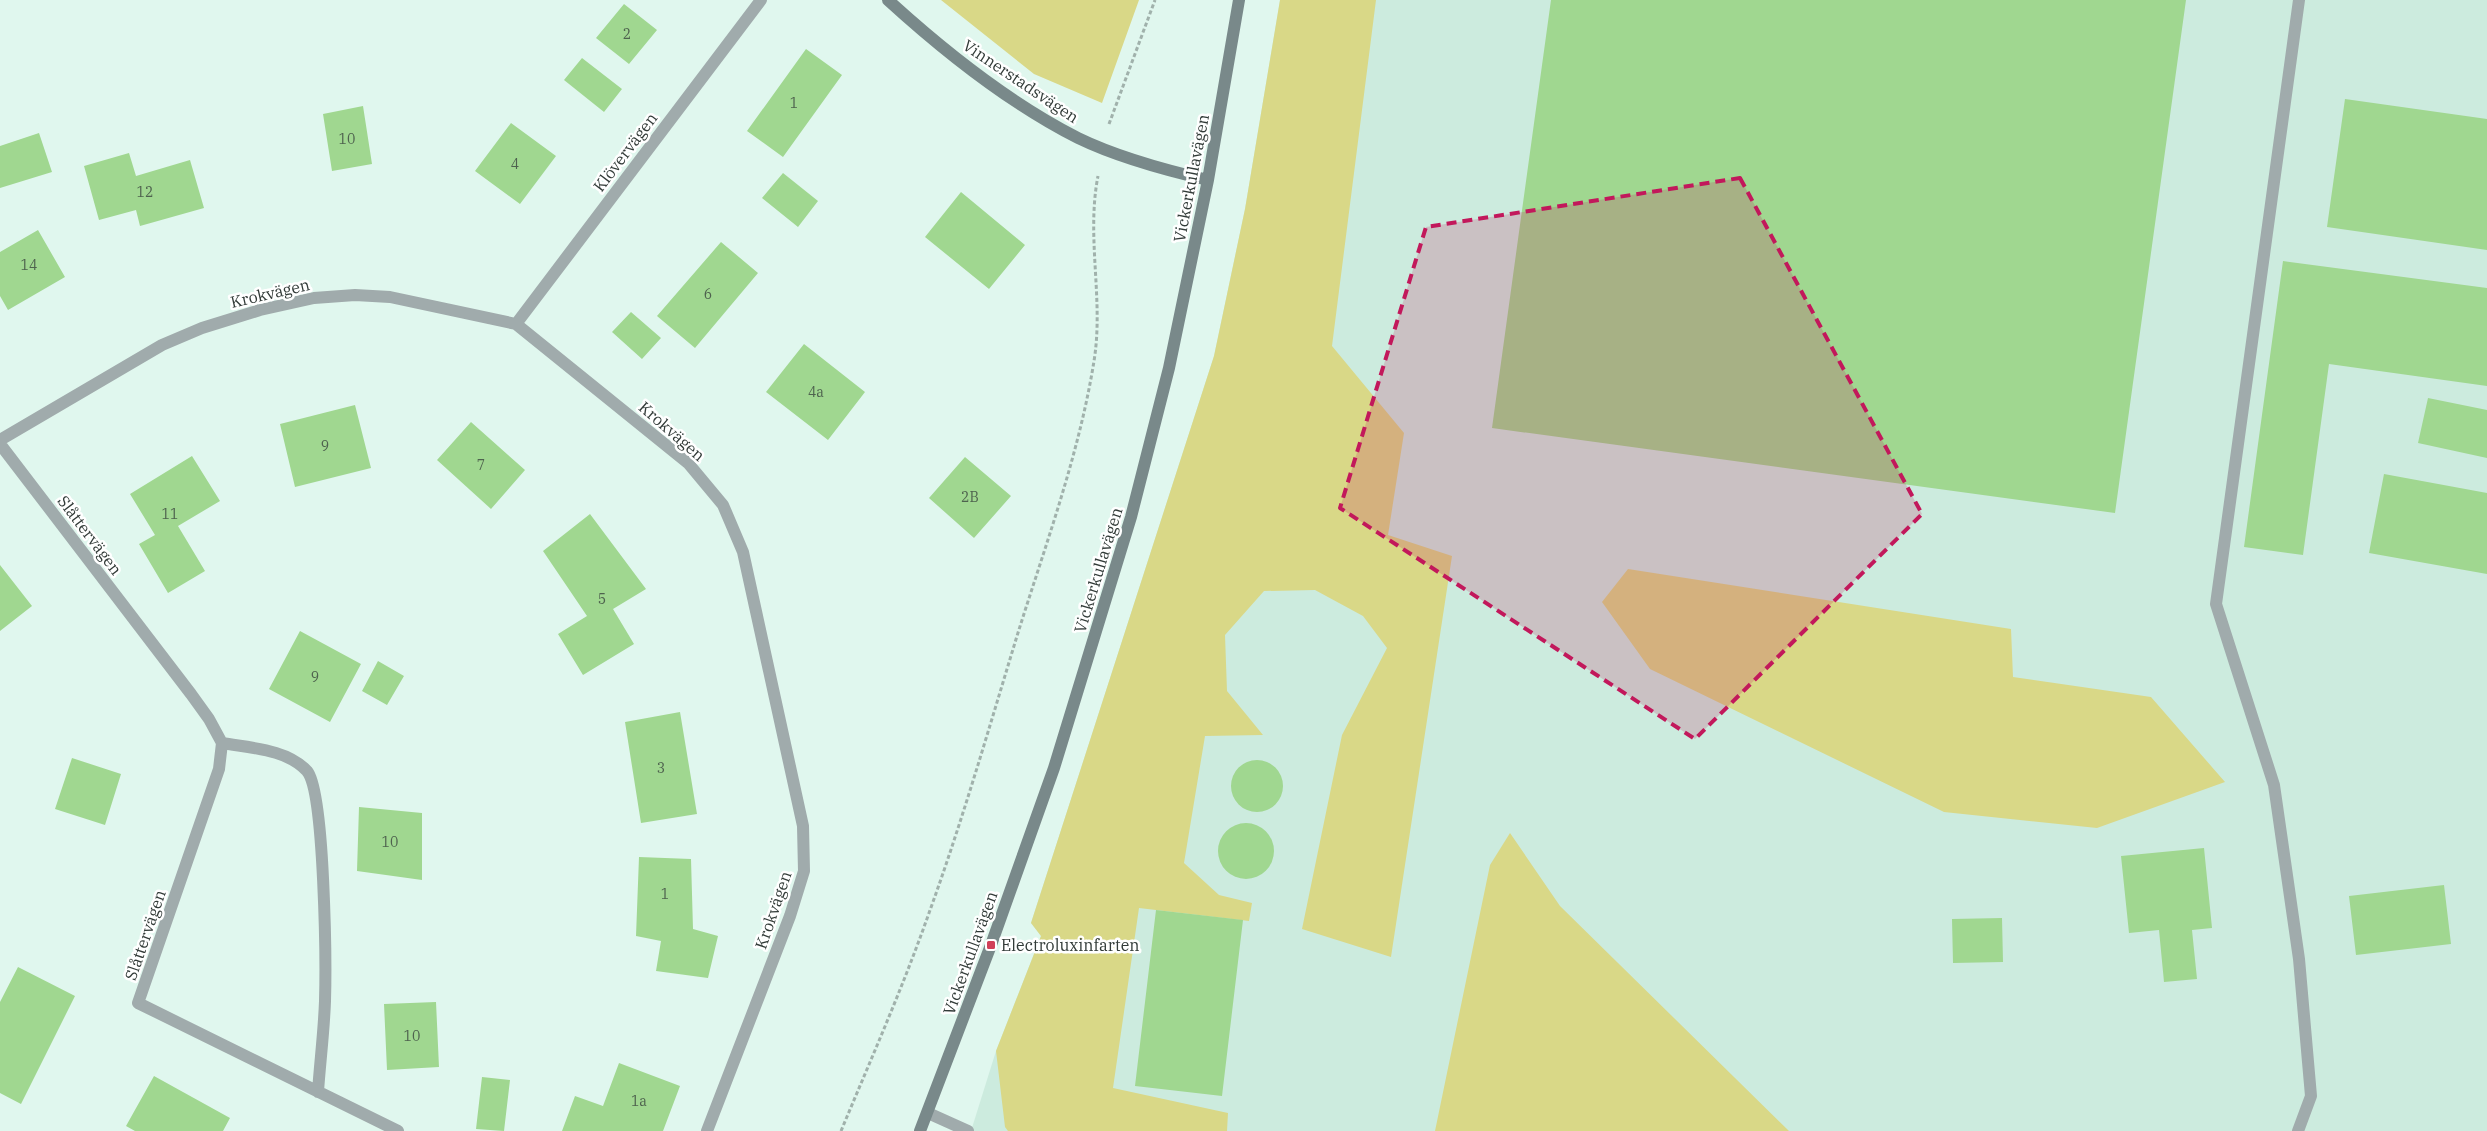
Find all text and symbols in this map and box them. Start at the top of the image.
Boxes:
house number: 2 [623,25,631,43]
street label: Vinnerstadsvägen [959,35,1083,127]
house number: 1 [790,94,798,112]
street label: Klövervägen [589,108,661,196]
street label: Vickerkullavägen [1169,112,1213,244]
house number: 10 [339,130,355,148]
house number: 4 [511,155,519,173]
house number: 12 [137,183,153,201]
house number: 14 [21,256,37,274]
street label: Krokvägen [228,274,312,312]
house number: 6 [704,285,712,303]
house number: 4a [808,383,824,401]
street label: Krokvägen [635,397,709,465]
house number: 9 [321,437,329,455]
house number: 7 [477,456,485,474]
house number: 2B [961,488,979,506]
street label: Slåttervägen [54,491,126,579]
house number: 11 [162,505,178,523]
street label: Vickerkullavägen [1069,505,1127,635]
house number: 5 [598,590,606,608]
house number: 9 [311,668,319,686]
house number: 3 [657,759,665,777]
house number: 10 [382,833,398,851]
street label: Krokvägen [750,868,796,952]
house number: 1 [661,885,669,903]
street label: Slåttervägen [120,887,170,983]
street label: Vickerkullavägen [938,889,1002,1017]
place label: Electroluxinfarten [1001,935,1140,955]
marker: Electroluxinfarten [985,939,997,951]
house number: 10 [404,1027,420,1045]
house number: 1a [631,1092,647,1110]

